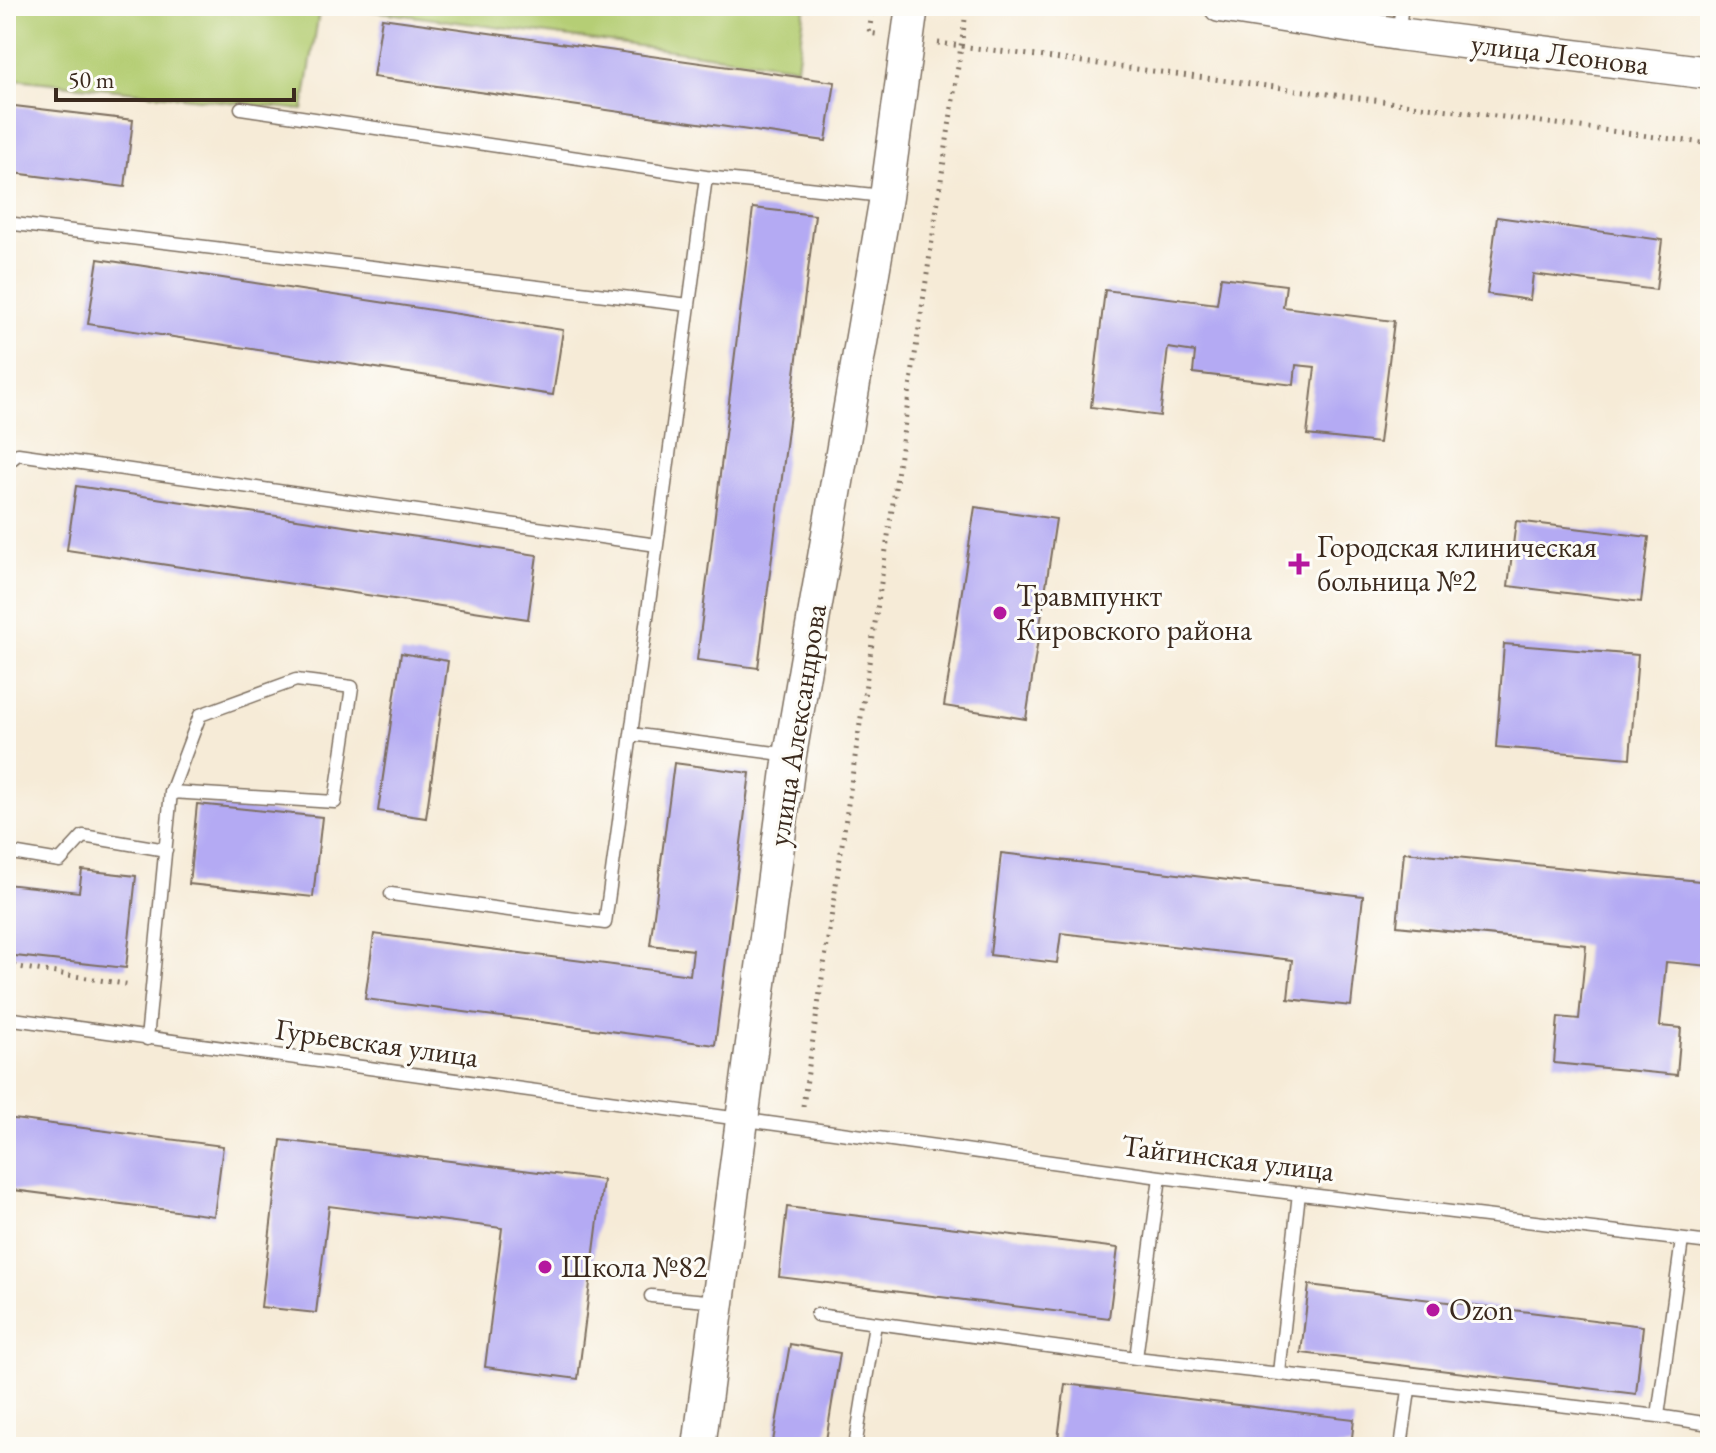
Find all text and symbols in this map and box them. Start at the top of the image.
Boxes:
street label: улица Леонова [1469,23,1651,84]
scale bar [56,52,294,102]
text: 50 m [68,64,115,95]
place label: Городская клиническая больница №2 [1317,527,1597,600]
marker: Городская клиническая больница №2 [1288,553,1310,575]
place label: Травмпункт Кировского района [1016,576,1252,649]
street label: улица Александрова [758,601,835,849]
marker: Травмпункт Кировского района [991,604,1009,622]
street label: Гурьевская улица [273,1009,481,1076]
street label: Тайгинская улица [1120,1125,1337,1190]
place label: Школа №82 [561,1247,708,1286]
marker: Школа №82 [536,1258,554,1276]
place label: Ozon [1449,1290,1514,1329]
marker: Ozon [1424,1301,1442,1319]

